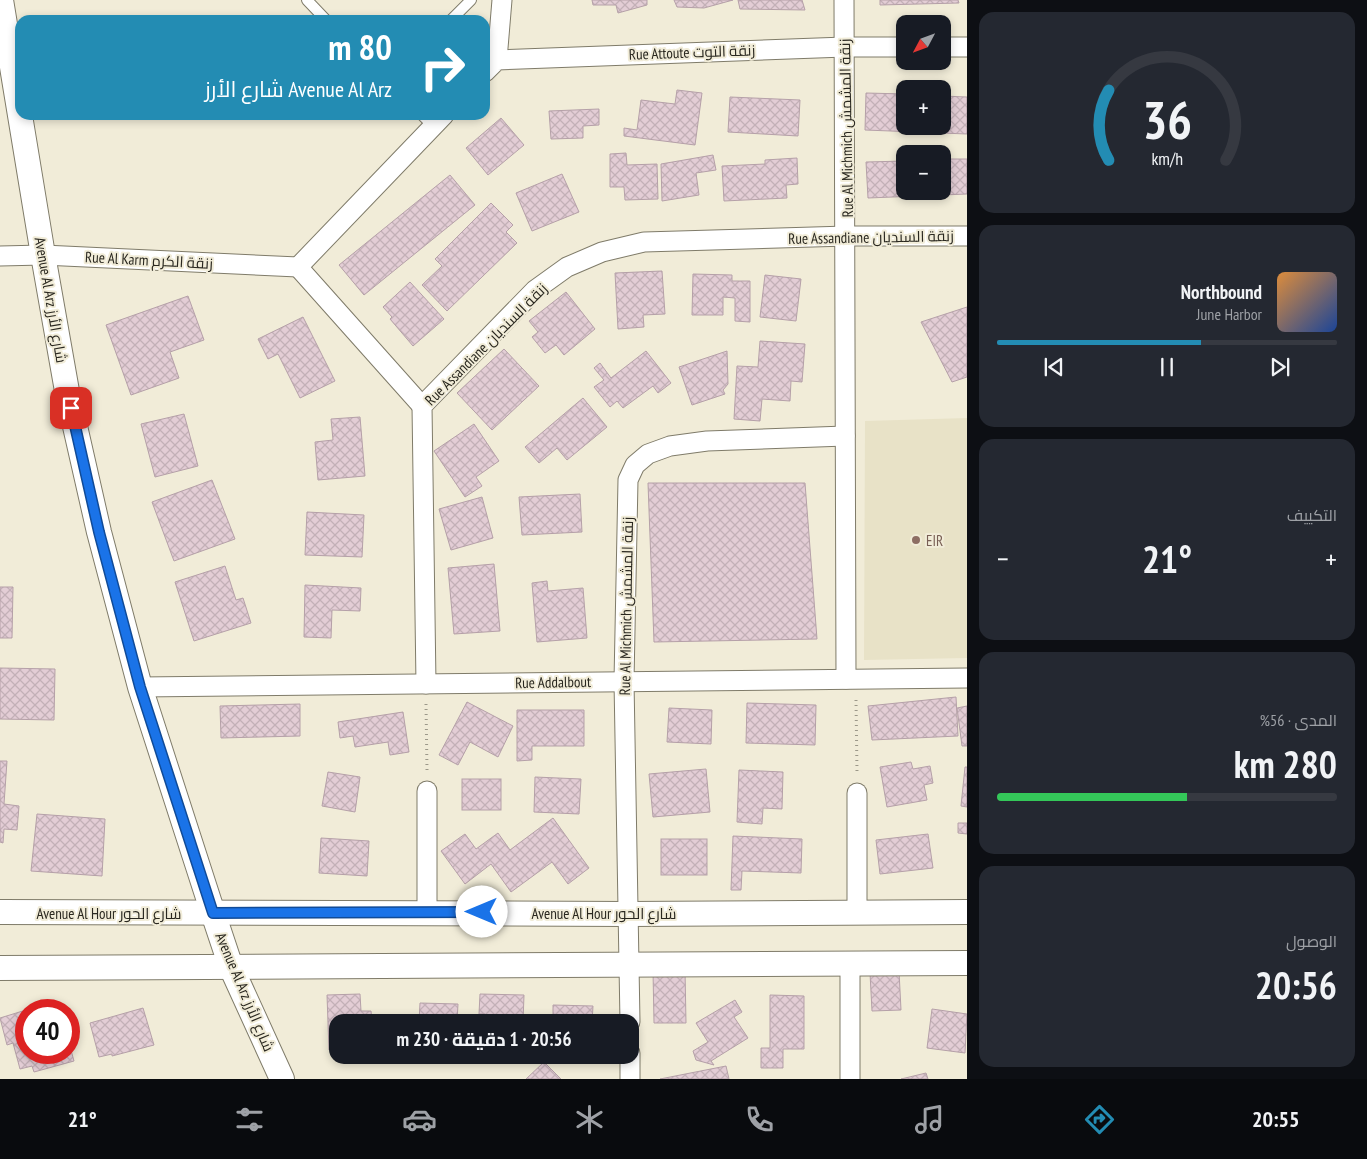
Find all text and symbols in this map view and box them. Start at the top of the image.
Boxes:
north arrow [896,15,951,70]
map controls [896,15,951,200]
text: 80 m [328,24,392,70]
icon: right [410,35,475,100]
street label: Rue Al Michmich زنقة المشمش [835,38,858,218]
street label: Rue Attoute زنقة التوت [628,40,756,64]
text: Avenue Al Arz شارع الأرز [205,75,392,103]
button: + [896,80,951,135]
text: 36 [1142,86,1192,153]
button: − [896,145,951,200]
text: km/h [1151,147,1183,170]
street label: Rue Assandiane زنقة السنديان [788,226,954,249]
street label: Avenue Al Arz شارع الأرز [29,236,71,365]
street label: Rue Al Karm زنقة الكرم [85,247,213,274]
street label: Rue Assandiane زنقة السنديان [421,279,552,410]
text: Northbound [1181,280,1262,304]
text: June Harbor [1197,304,1262,324]
icon: previous [1040,353,1068,381]
icon: pause [1153,353,1181,381]
icon: next [1266,353,1294,381]
pin [50,387,92,429]
icon: arrive [57,394,85,422]
text: التكييف [1287,505,1337,525]
street label: Rue Al Michmich زنقة المشمش [615,516,638,696]
place label: EIR [926,531,943,550]
marker: EIR [910,534,922,546]
text: 21° [1142,534,1192,583]
text: − [997,540,1009,577]
text: + [1325,540,1337,577]
street label: Rue Addalbout [515,672,591,692]
text: المدى · 56% [1260,710,1337,730]
text: 280 km [1234,739,1337,788]
position arrow [455,885,507,937]
street label: Avenue Al Hour شارع الحور [37,904,181,925]
street label: Avenue Al Hour شارع الحور [532,904,676,925]
street label: Avenue Al Arz شارع الأرز [210,930,279,1055]
text: الوصول [1286,931,1337,951]
text: 20:56 [1255,960,1337,1009]
speed limit sign: 40 [15,999,80,1064]
text: 20:56 · 1 دقيقة · 230 m [396,1027,572,1051]
icon: filters [232,1102,267,1137]
icon: car [402,1102,437,1137]
icon: climate [572,1102,607,1137]
icon: phone [742,1102,777,1137]
icon: music [912,1102,947,1137]
icon: directions [1082,1102,1117,1137]
text: 21° [68,1105,97,1133]
text: 20:55 [1252,1105,1299,1133]

